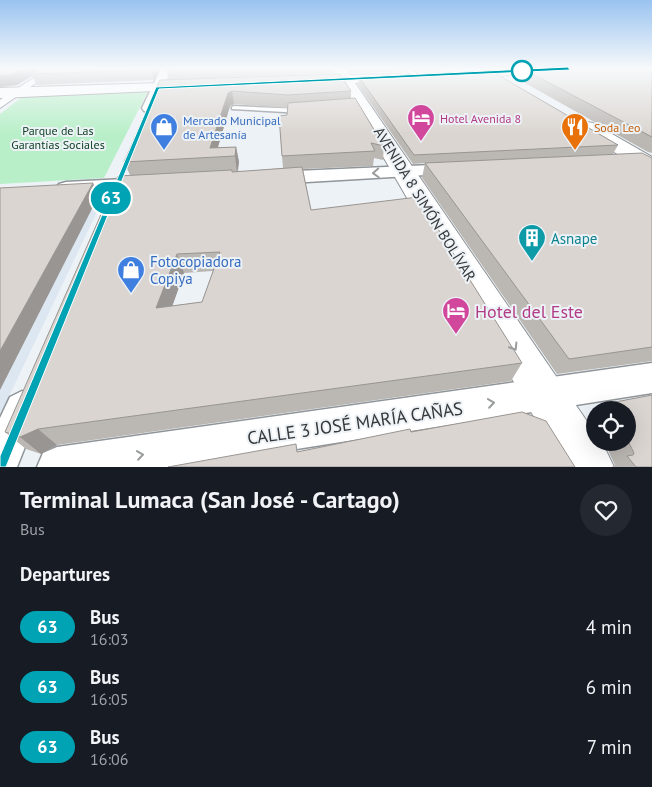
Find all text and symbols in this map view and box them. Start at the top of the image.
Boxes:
unlabelled marker [511,60,533,82]
hotel icon: Hotel Avenida 8 [406,103,436,142]
place label: Hotel Avenida 8 [440,111,521,126]
shop icon: Mercado Municipal de Artesanía [149,112,179,151]
restaurant icon: Soda Leo [560,112,590,151]
place label: Mercado Municipal de Artesanía [183,113,281,142]
place label: Soda Leo [594,120,640,135]
park label: Parque de Las Garantías Sociales [11,123,105,152]
street label: AVENIDA 8 SIMÓN BOLÍVAR [370,123,480,285]
one-way arrow [372,168,380,178]
line badge: 63 [88,182,134,214]
text: 63 [101,186,121,209]
building icon: Asnape [517,223,547,262]
place label: Asnape [551,229,597,248]
place label: Fotocopiadora Copiya [150,252,241,288]
shop icon: Fotocopiadora Copiya [116,255,146,294]
hotel icon: Hotel del Este [441,296,471,335]
place label: Hotel del Este [475,300,583,323]
one-way arrow [508,342,518,351]
street label: CALLE 3 JOSÉ MARÍA CAÑAS [246,396,464,450]
one-way arrow [488,398,496,409]
map controls [586,401,636,451]
button: locate [586,401,636,451]
one-way arrow [136,450,145,460]
text: Terminal Lumaca (San José - Cartago) [20,484,400,515]
button: heart [580,484,632,536]
text: Bus [20,519,45,539]
text: Departures [20,562,110,586]
text: Bus [90,605,119,629]
text: 63 [37,615,58,638]
text: 4 min [586,615,632,639]
text: 16:03 [90,629,128,649]
text: Bus [90,665,119,689]
text: 63 [37,675,58,698]
text: 6 min [586,675,632,699]
text: 16:05 [90,689,128,709]
text: Bus [90,725,119,749]
text: 63 [37,735,58,758]
text: 7 min [587,735,632,759]
text: 16:06 [90,749,128,769]

